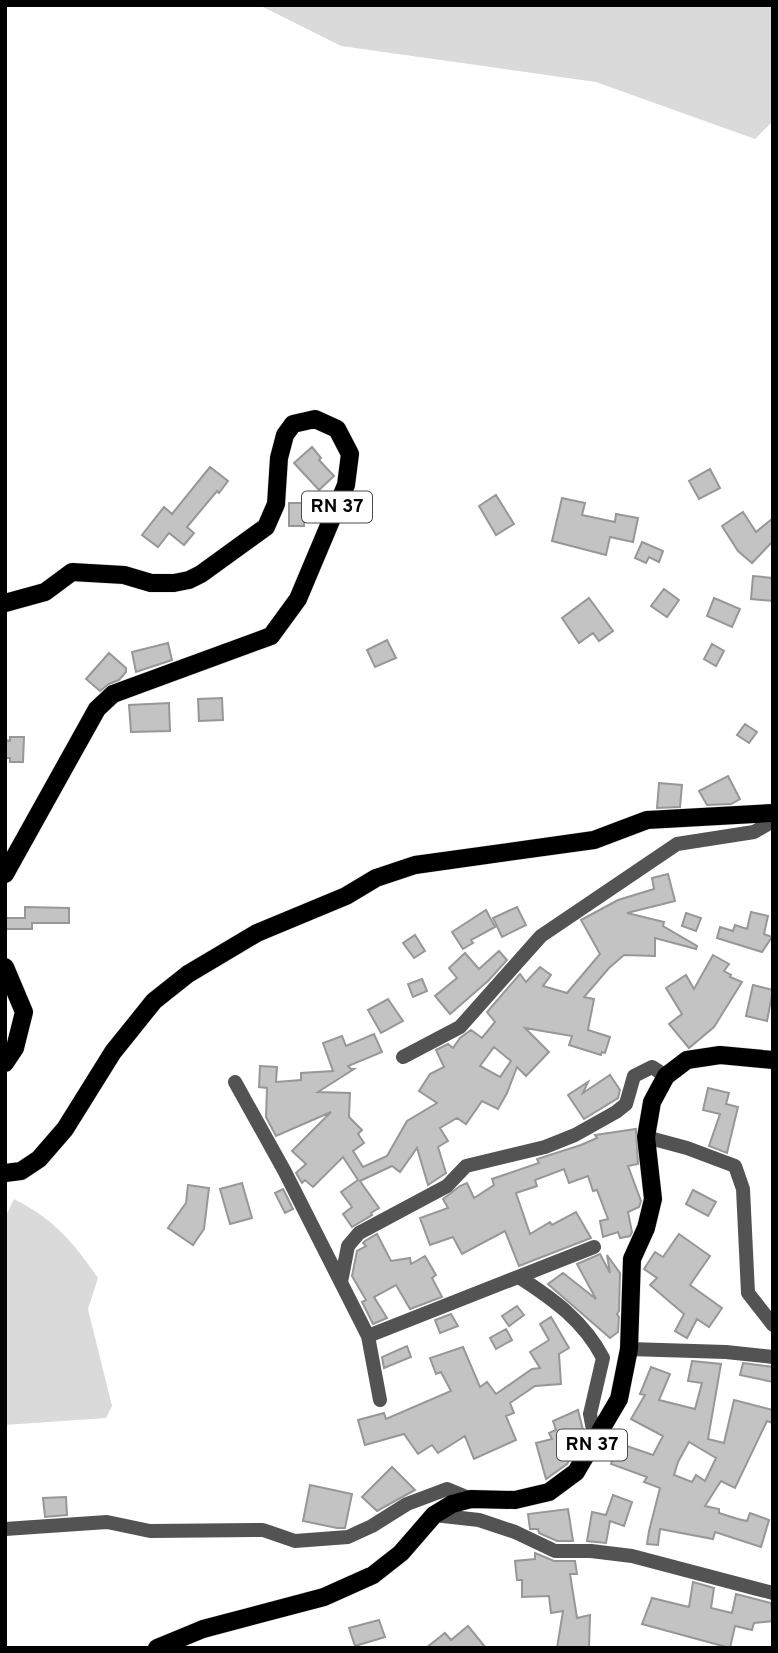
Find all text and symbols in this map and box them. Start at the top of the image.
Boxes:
road number: RN 37 [302,492,372,522]
road number: RN 37 [557,1429,627,1460]

